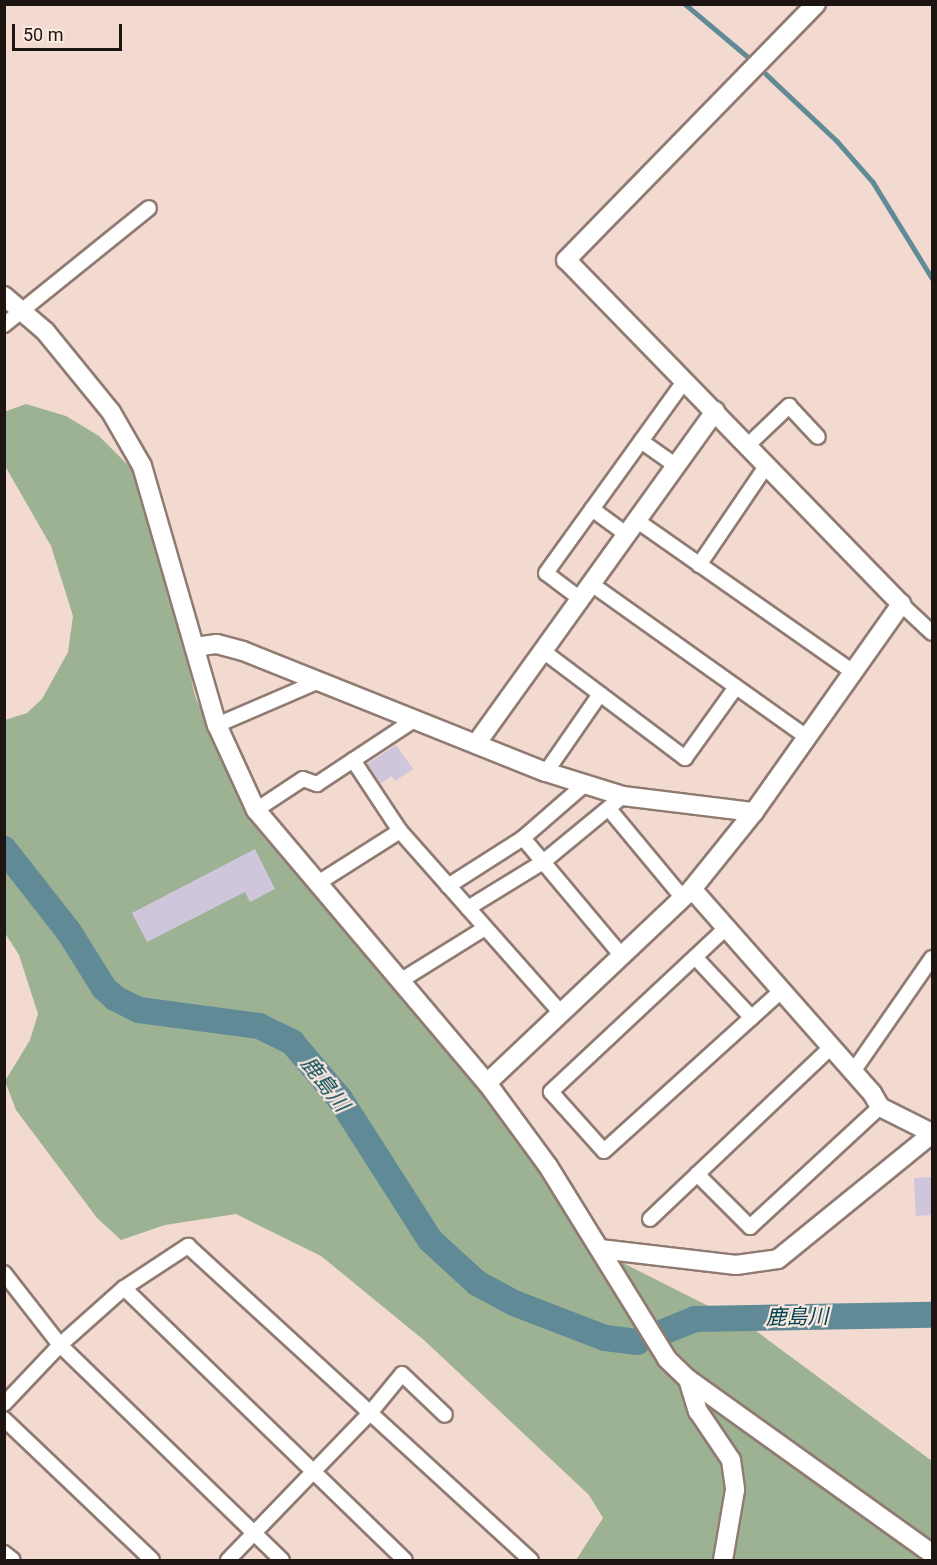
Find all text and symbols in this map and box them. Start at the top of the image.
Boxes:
scale bar [15,12,124,50]
text: 50 m [23,24,63,45]
water label: 鹿島川 [296,1051,354,1117]
water label: 鹿島川 [765,1304,829,1330]

